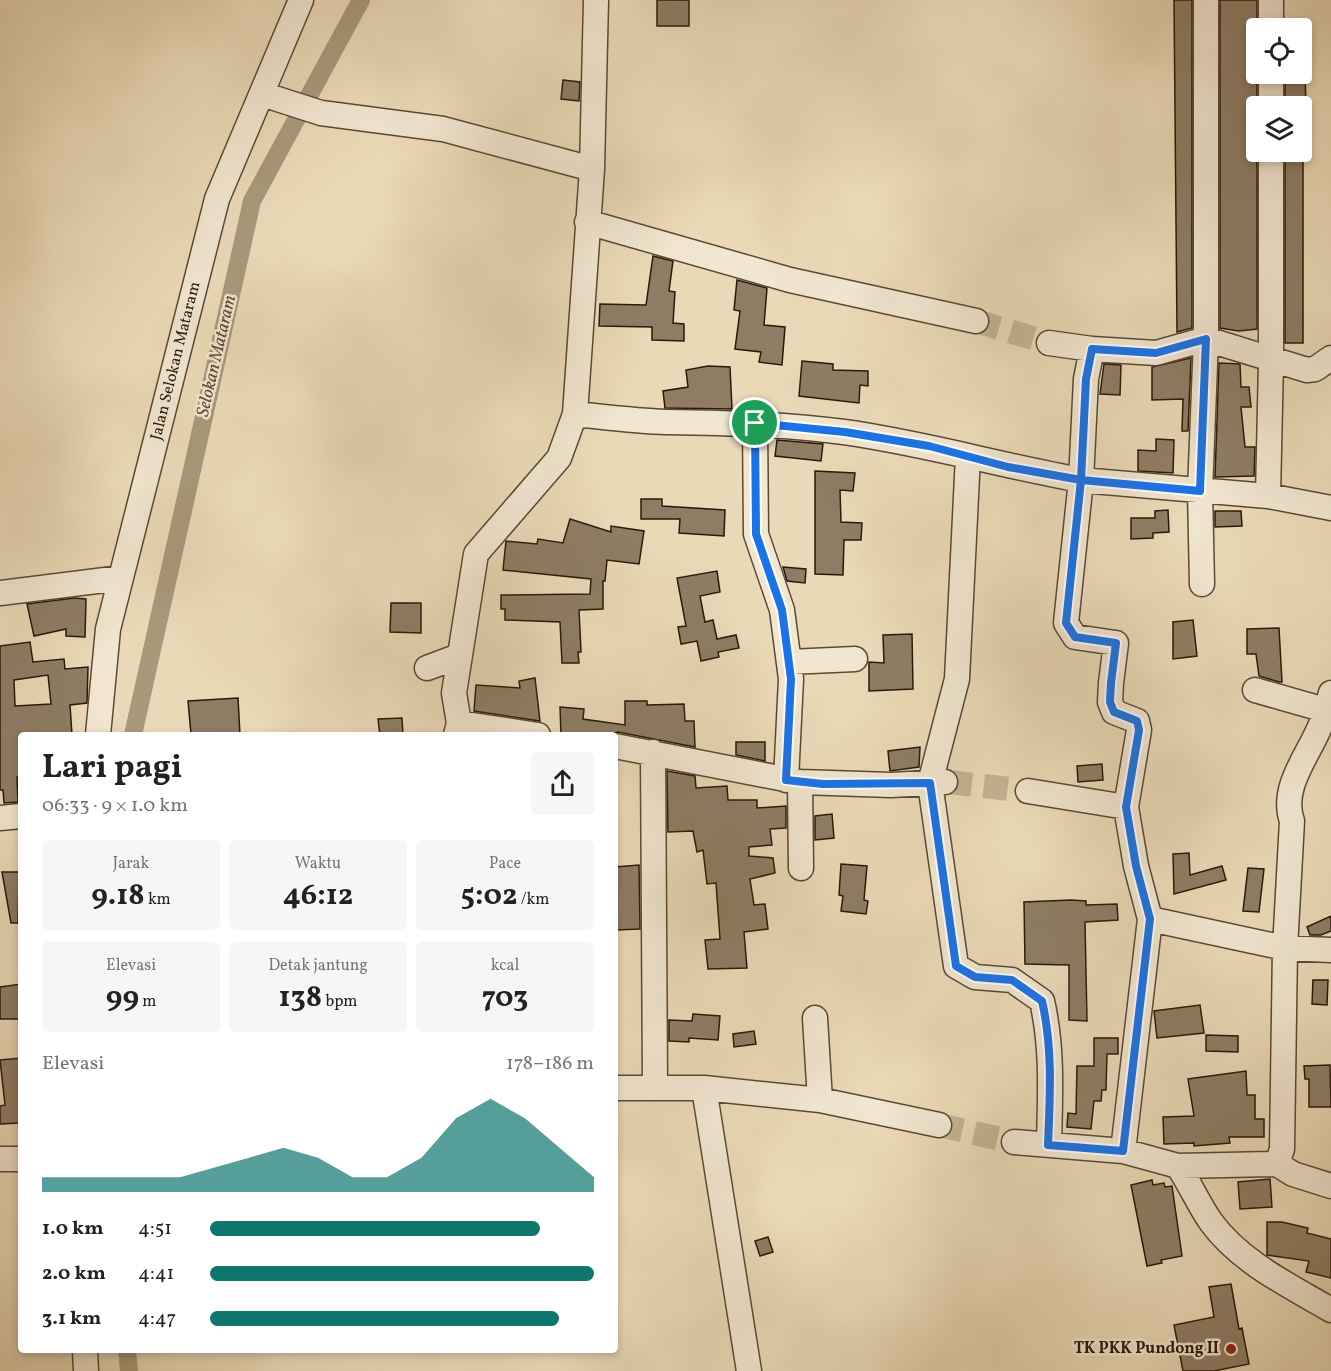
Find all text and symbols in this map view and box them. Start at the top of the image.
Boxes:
map controls [1246,18,1312,162]
button: locate [1246,18,1312,84]
button: layers [1246,96,1312,162]
street label: Jalan Selokan Mataram [146,279,206,443]
water label: Selokan Mataram [191,293,243,419]
pin [729,397,780,448]
icon: arrive [738,406,771,439]
text: Lari pagi [42,746,182,792]
button: share [531,752,594,815]
text: 06:33 · 9 × 1.0 km [42,792,188,820]
text: Jarak [113,853,149,875]
text: Waktu [295,853,341,875]
text: Pace [489,853,521,875]
text: 9.18 [91,875,145,917]
text: 46:12 [283,875,353,917]
text: 5:02 [461,875,518,917]
text: km [145,889,171,911]
text: /km [518,889,549,911]
text: Elevasi [106,955,156,977]
text: Detak jantung [268,955,368,977]
text: kcal [491,955,519,977]
text: 99 [106,977,139,1019]
text: 138 [279,977,322,1019]
text: 703 [482,977,528,1019]
text: m [139,991,156,1013]
text: bpm [322,991,358,1013]
text: Elevasi [42,1050,104,1078]
text: 178–186 m [506,1050,594,1078]
text: 1.0 km [42,1215,104,1243]
text: 4:51 [138,1215,172,1243]
text: 2.0 km [42,1260,106,1288]
text: 4:41 [138,1260,174,1288]
text: 3.1 km [42,1305,101,1333]
text: 4:47 [138,1305,176,1333]
place label: TK PKK Pundong II [1074,1338,1219,1360]
marker: TK PKK Pundong II [1224,1342,1238,1356]

